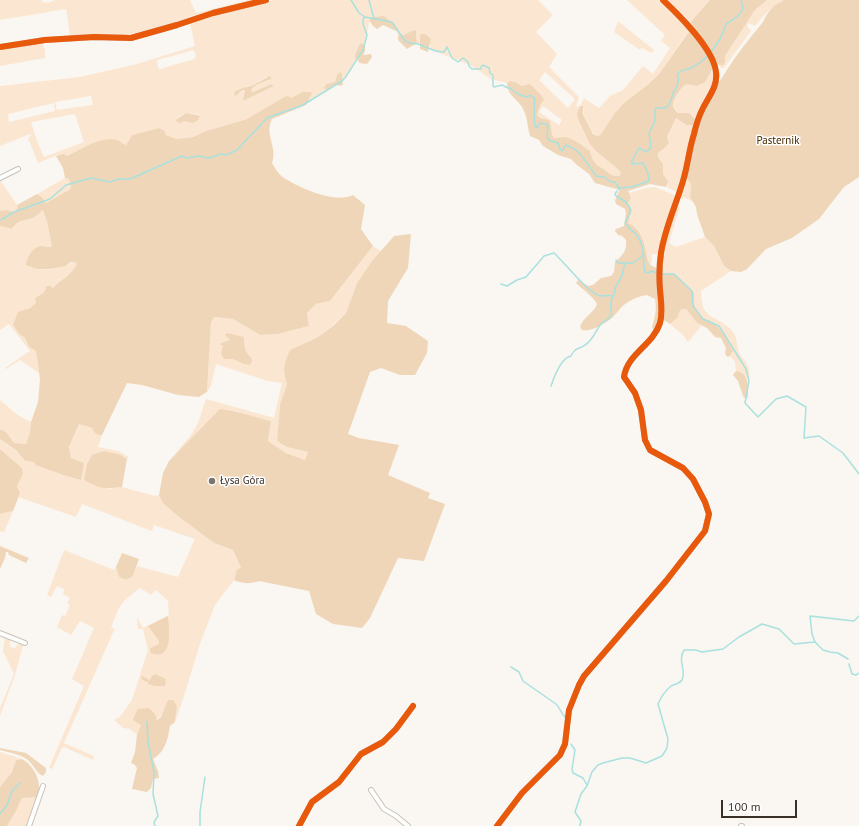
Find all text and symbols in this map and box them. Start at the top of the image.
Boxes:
park label: Pasternik [756,134,800,148]
place label: Łysa Góra [220,474,265,488]
marker: Łysa Góra [207,476,217,486]
scale bar [723,792,799,818]
text: 100 m [728,799,761,814]

